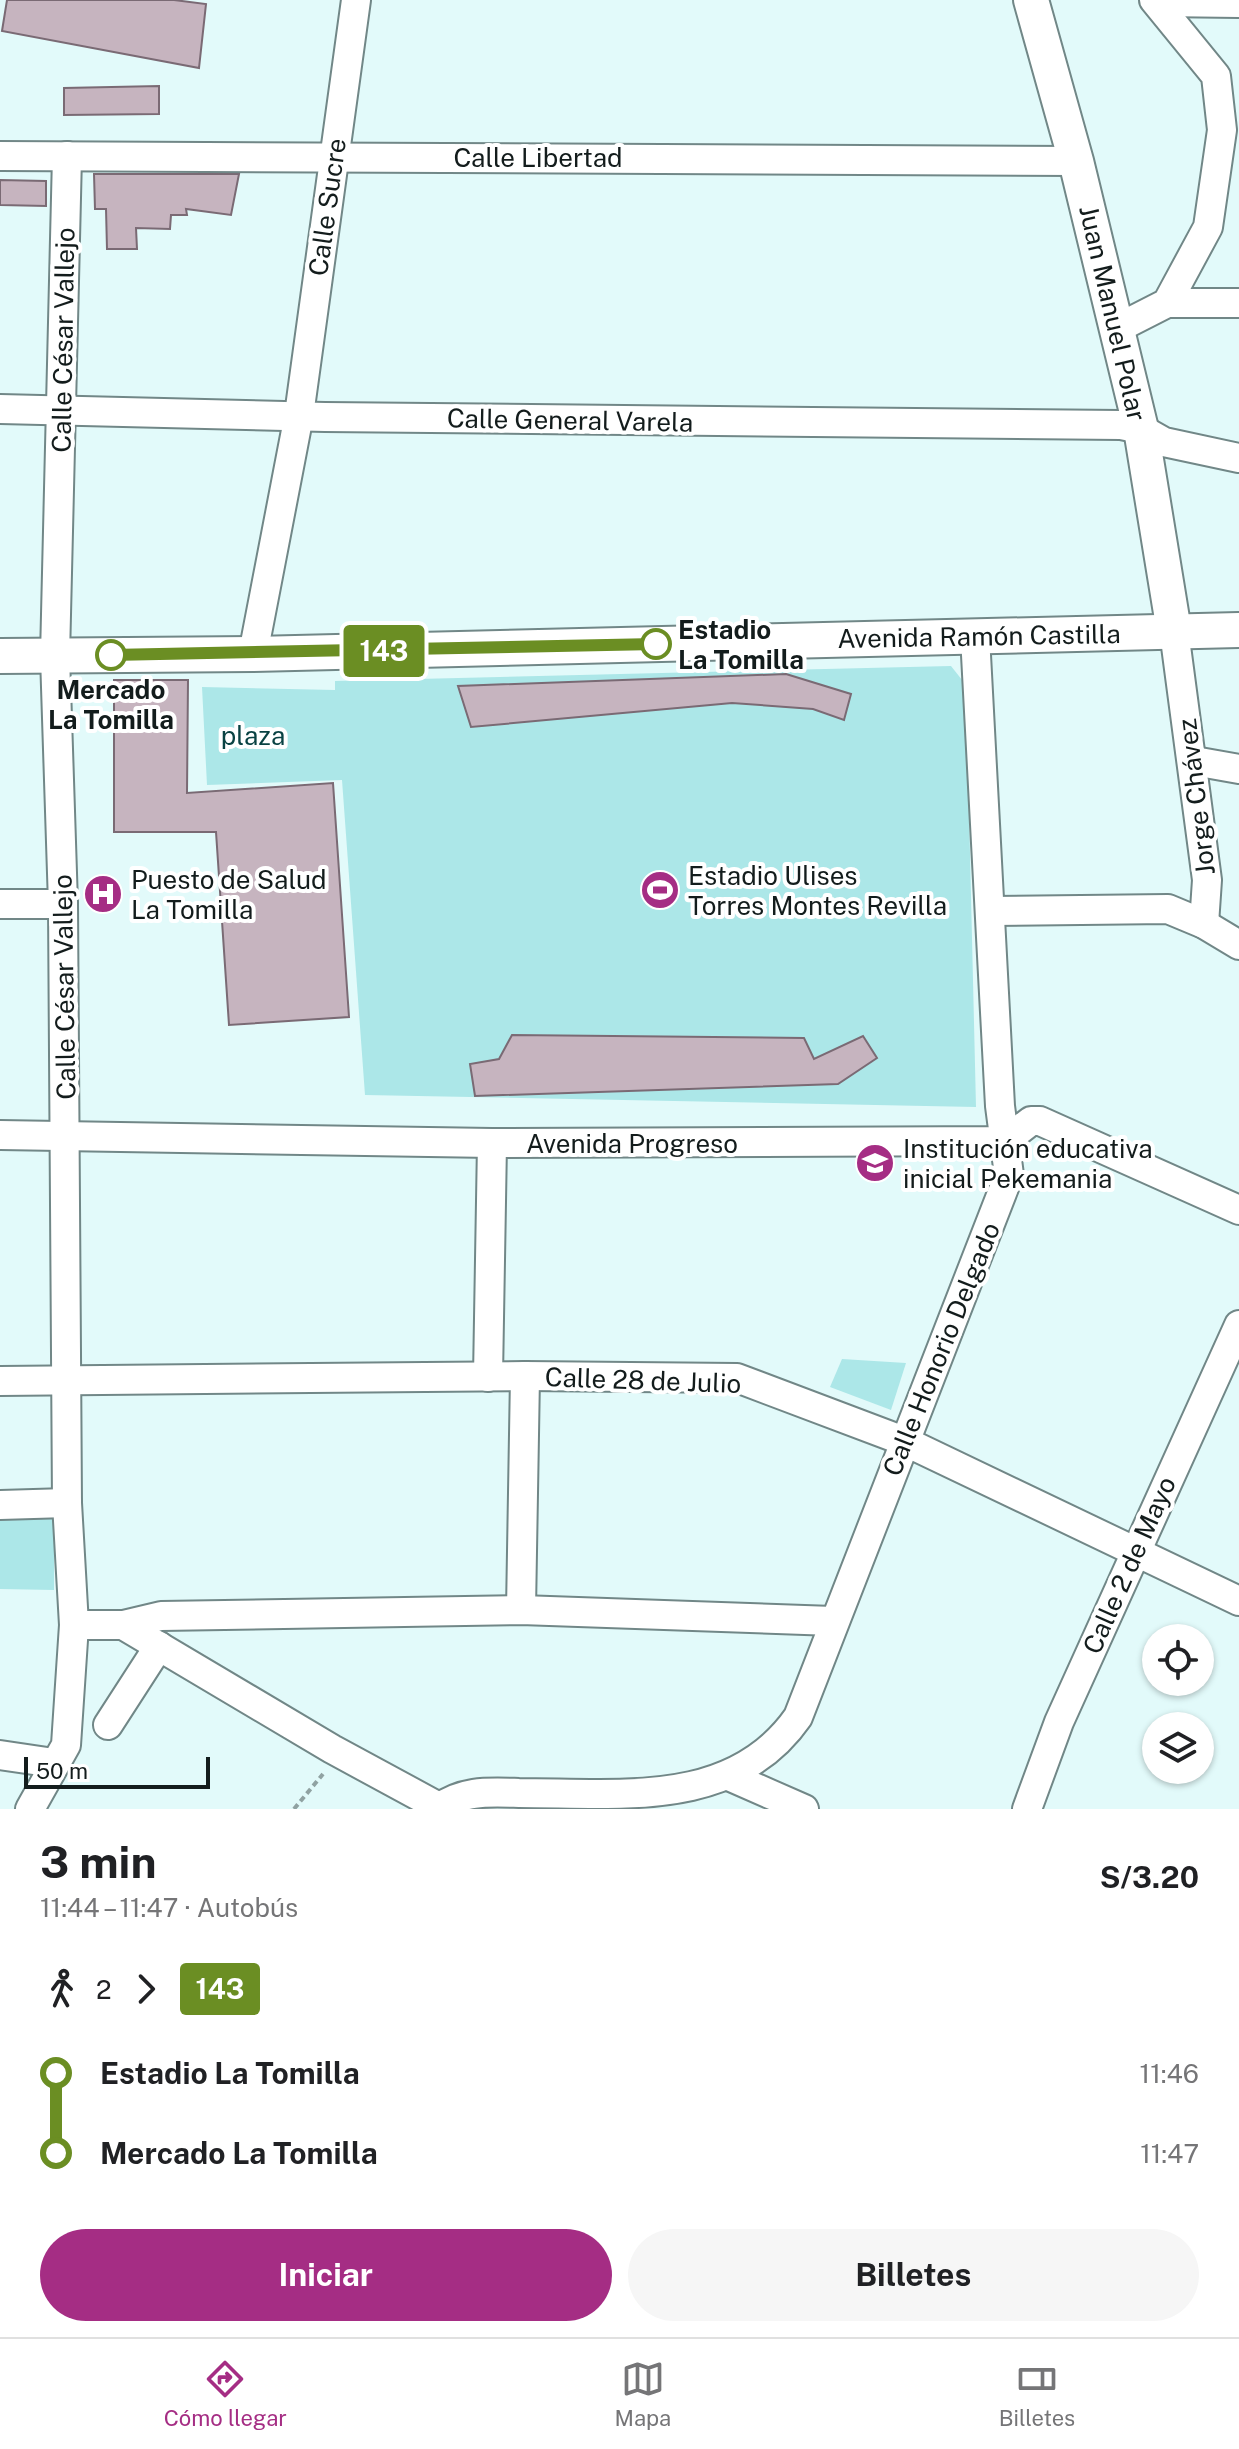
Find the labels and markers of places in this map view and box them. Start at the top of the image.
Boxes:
place label: Estadio La Tomilla [678,614,804,675]
marker: Estadio La Tomilla [641,629,671,659]
marker: Mercado La Tomilla [96,640,126,670]
place label: Mercado La Tomilla [48,674,174,735]
place label: Estadio Ulises Torres Montes Revilla [688,860,947,921]
place label: Puesto de Salud La Tomilla [131,864,326,925]
sports icon: Estadio Ulises Torres Montes Revilla [639,869,681,911]
hospital icon: Puesto de Salud La Tomilla [82,873,124,915]
place label: Institución educativa inicial Pekemania [903,1133,1153,1194]
school or university icon: Institución educativa inicial Pekemania [854,1142,896,1184]

